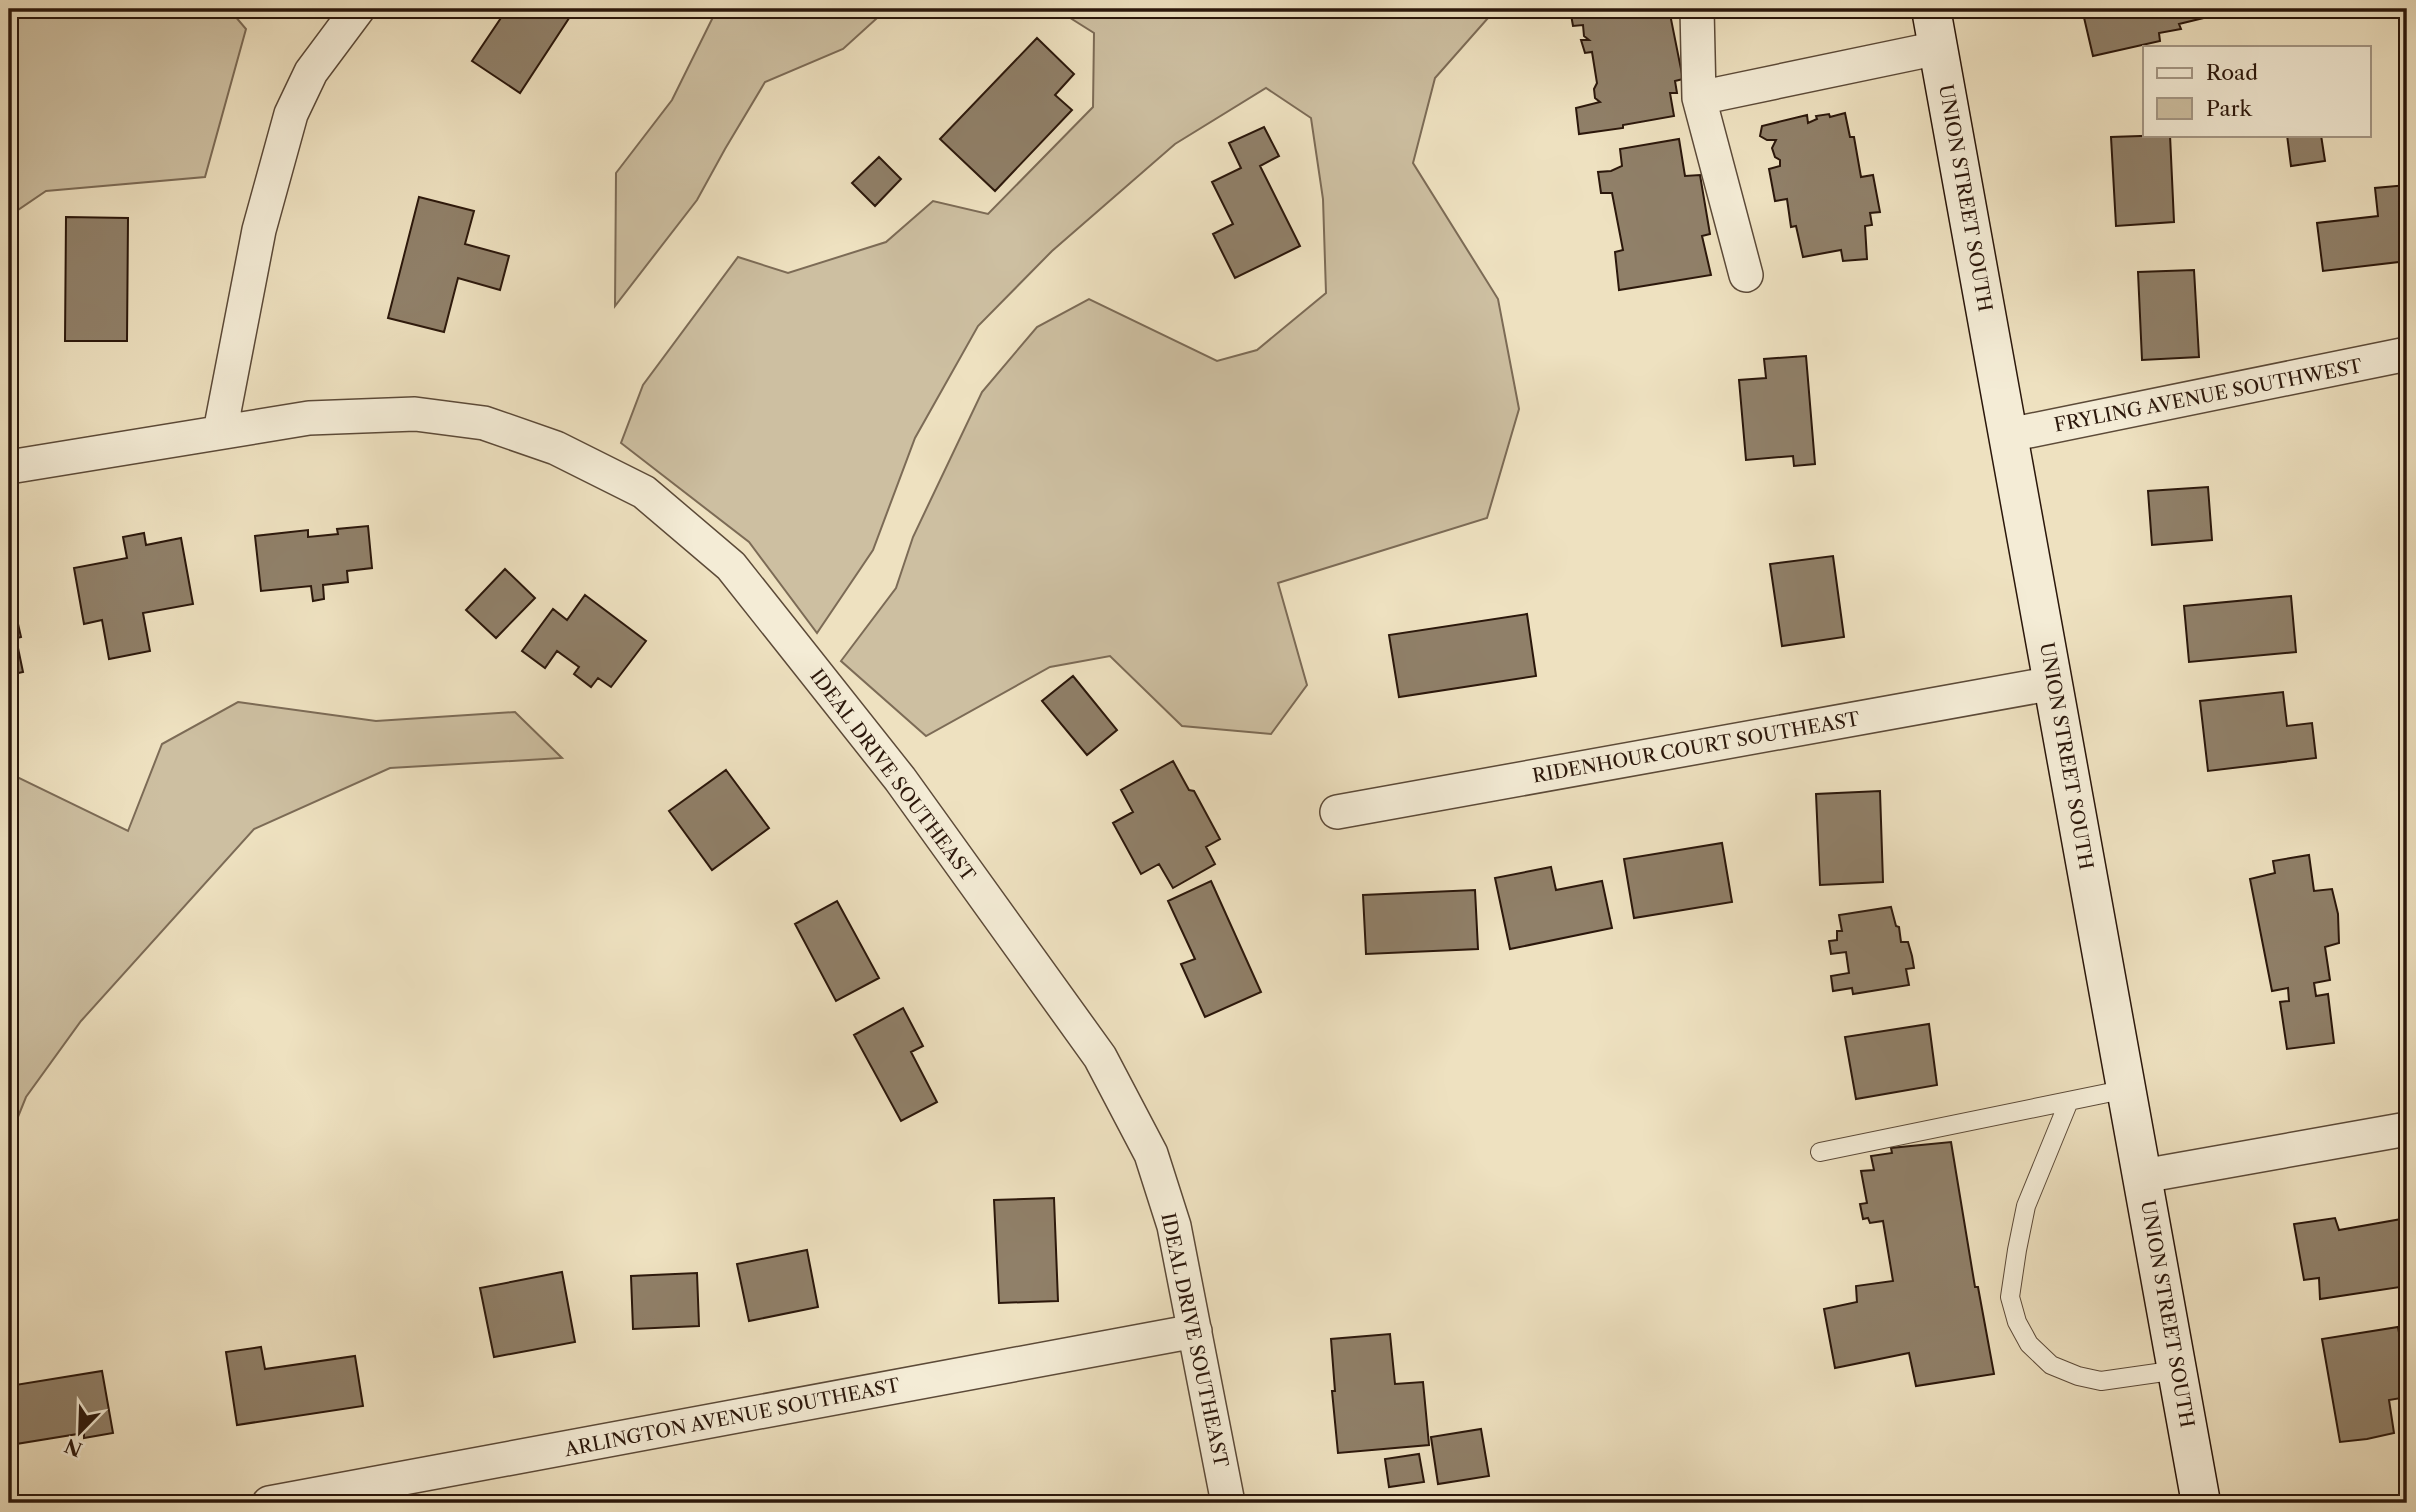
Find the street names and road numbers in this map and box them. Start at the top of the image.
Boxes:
street label: UNION STREET SOUTH [1934,83,1997,314]
street label: FRYLING AVENUE SOUTHWEST [2052,354,2365,437]
street label: UNION STREET SOUTH [2035,641,2098,872]
street label: IDEAL DRIVE SOUTHEAST [805,665,980,887]
street label: RIDENHOUR COURT SOUTHEAST [1531,707,1862,788]
street label: UNION STREET SOUTH [2136,1199,2199,1430]
street label: IDEAL DRIVE SOUTHEAST [1156,1211,1233,1470]
street label: ARLINGTON AVENUE SOUTHEAST [562,1374,902,1462]

